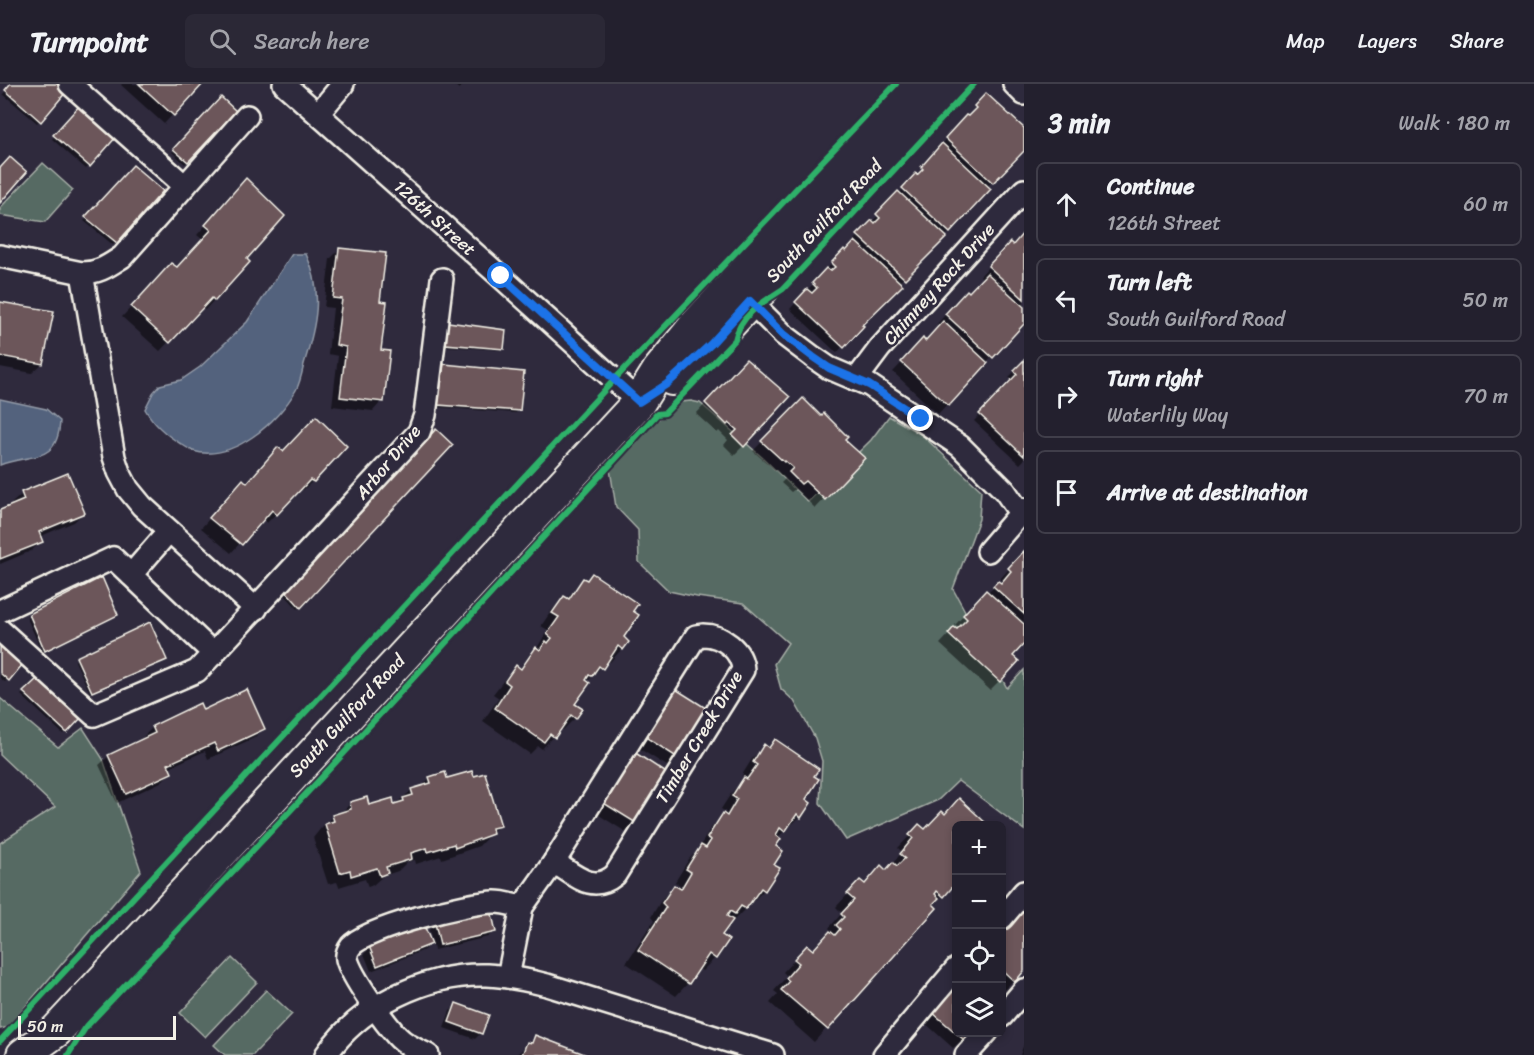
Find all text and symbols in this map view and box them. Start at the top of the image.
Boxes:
search box [185,14,605,68]
text: Turnpoint [30,17,149,66]
text: Search here [254,22,370,61]
text: Map [1286,22,1325,60]
text: Layers [1358,22,1417,60]
text: Share [1450,22,1504,60]
icon: search [206,25,239,58]
text: 3 min [1048,100,1110,146]
text: Walk · 180 m [1399,106,1510,141]
street label: South Guilford Road [758,150,891,290]
text: Continue [1107,167,1195,206]
street label: 126th Street [386,172,484,264]
text: 60 m [1463,187,1508,222]
icon: ahead [1050,188,1083,221]
text: 126th Street [1107,206,1221,241]
street label: Chimney Rock Drive [875,215,1003,353]
route start [487,262,513,288]
text: Turn left [1107,263,1192,302]
text: 50 m [1463,283,1508,318]
icon: left [1050,284,1083,317]
text: South Guilford Road [1107,302,1285,337]
text: Turn right [1107,359,1202,398]
text: 70 m [1463,379,1508,414]
icon: right [1050,380,1083,413]
text: Waterlily Way [1107,398,1228,433]
route end [907,405,933,431]
street label: Arbor Drive [346,417,429,508]
text: Arrive at destination [1107,473,1308,512]
icon: arrive [1050,476,1083,509]
street label: South Guilford Road [281,645,414,785]
street label: Timber Creek Drive [646,664,752,810]
map controls [952,821,1006,1037]
button: + [952,821,1006,875]
button: − [952,875,1006,929]
button: locate [952,929,1006,983]
button: layers [952,983,1006,1037]
text: 50 m [27,1012,63,1041]
scale bar [18,1013,176,1040]

